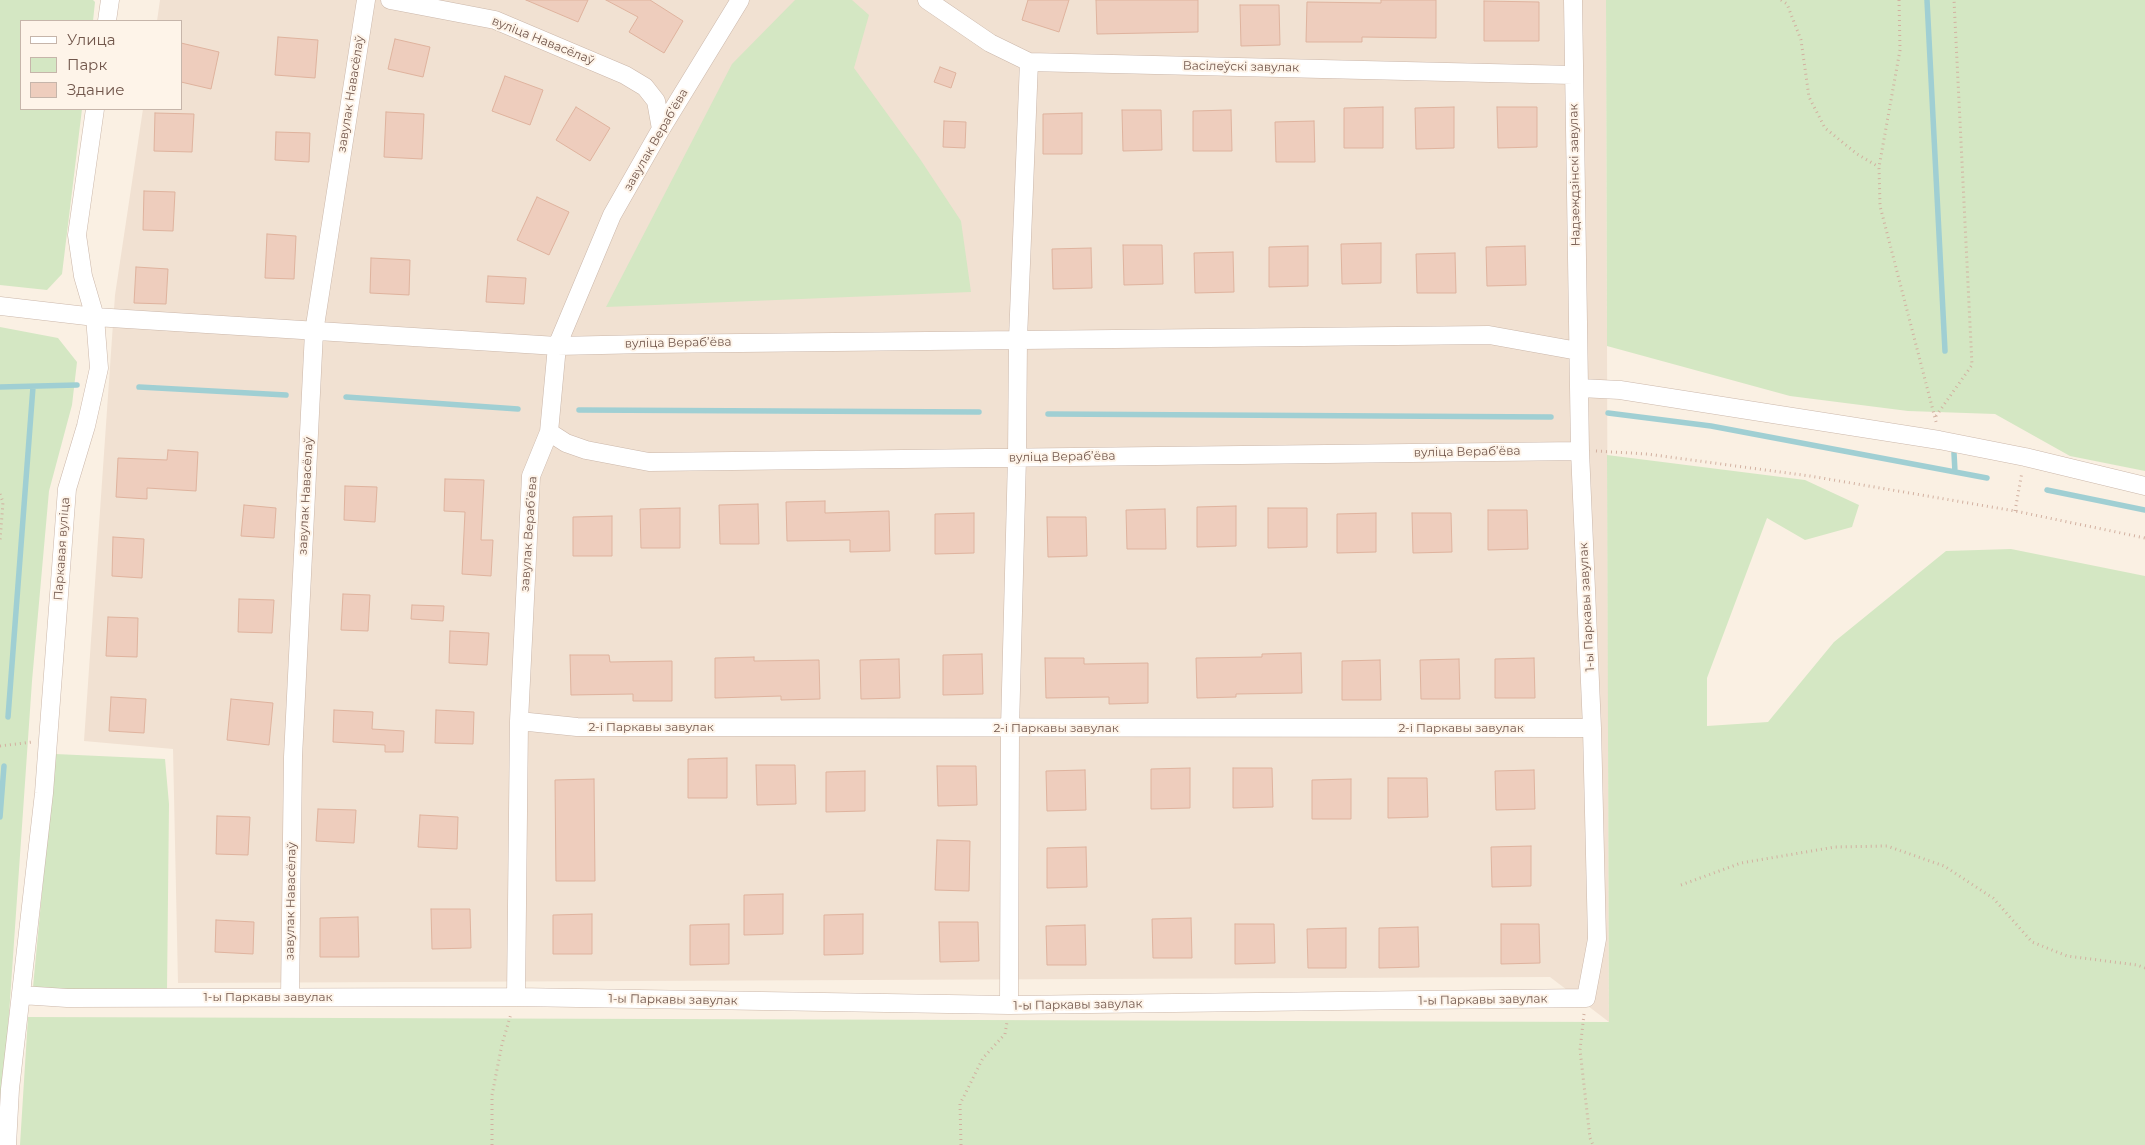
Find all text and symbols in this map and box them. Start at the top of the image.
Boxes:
street label: вуліца Навасёлаў [490,14,596,68]
legend [20,20,182,110]
text: Улица [67,30,115,49]
street label: завулак Навасёлаў [335,35,367,153]
text: Парк [67,55,107,74]
street label: Васілеўскі завулак [1183,59,1299,75]
text: Здание [67,80,125,99]
street label: завулак Верабʼёва [621,86,691,194]
street label: Надзеждзінскі завулак [1567,104,1583,246]
street label: вуліца Верабʼёва [624,335,732,351]
street label: завулак Навасёлаў [296,437,316,555]
street label: вуліца Верабʼёва [1413,444,1521,460]
street label: вуліца Верабʼёва [1008,449,1116,465]
street label: завулак Верабʼёва [518,476,540,592]
street label: Паркавая вуліца [51,497,73,601]
street label: 1-ы Паркавы завулак [1576,542,1598,672]
street label: 2-і Паркавы завулак [588,720,714,734]
street label: 2-і Паркавы завулак [993,721,1119,735]
street label: 2-і Паркавы завулак [1398,721,1524,735]
street label: завулак Навасёлаў [283,842,299,960]
street label: 1-ы Паркавы завулак [204,990,332,1004]
street label: 1-ы Паркавы завулак [608,992,738,1008]
street label: 1-ы Паркавы завулак [1418,992,1548,1008]
street label: 1-ы Паркавы завулак [1013,997,1143,1013]

